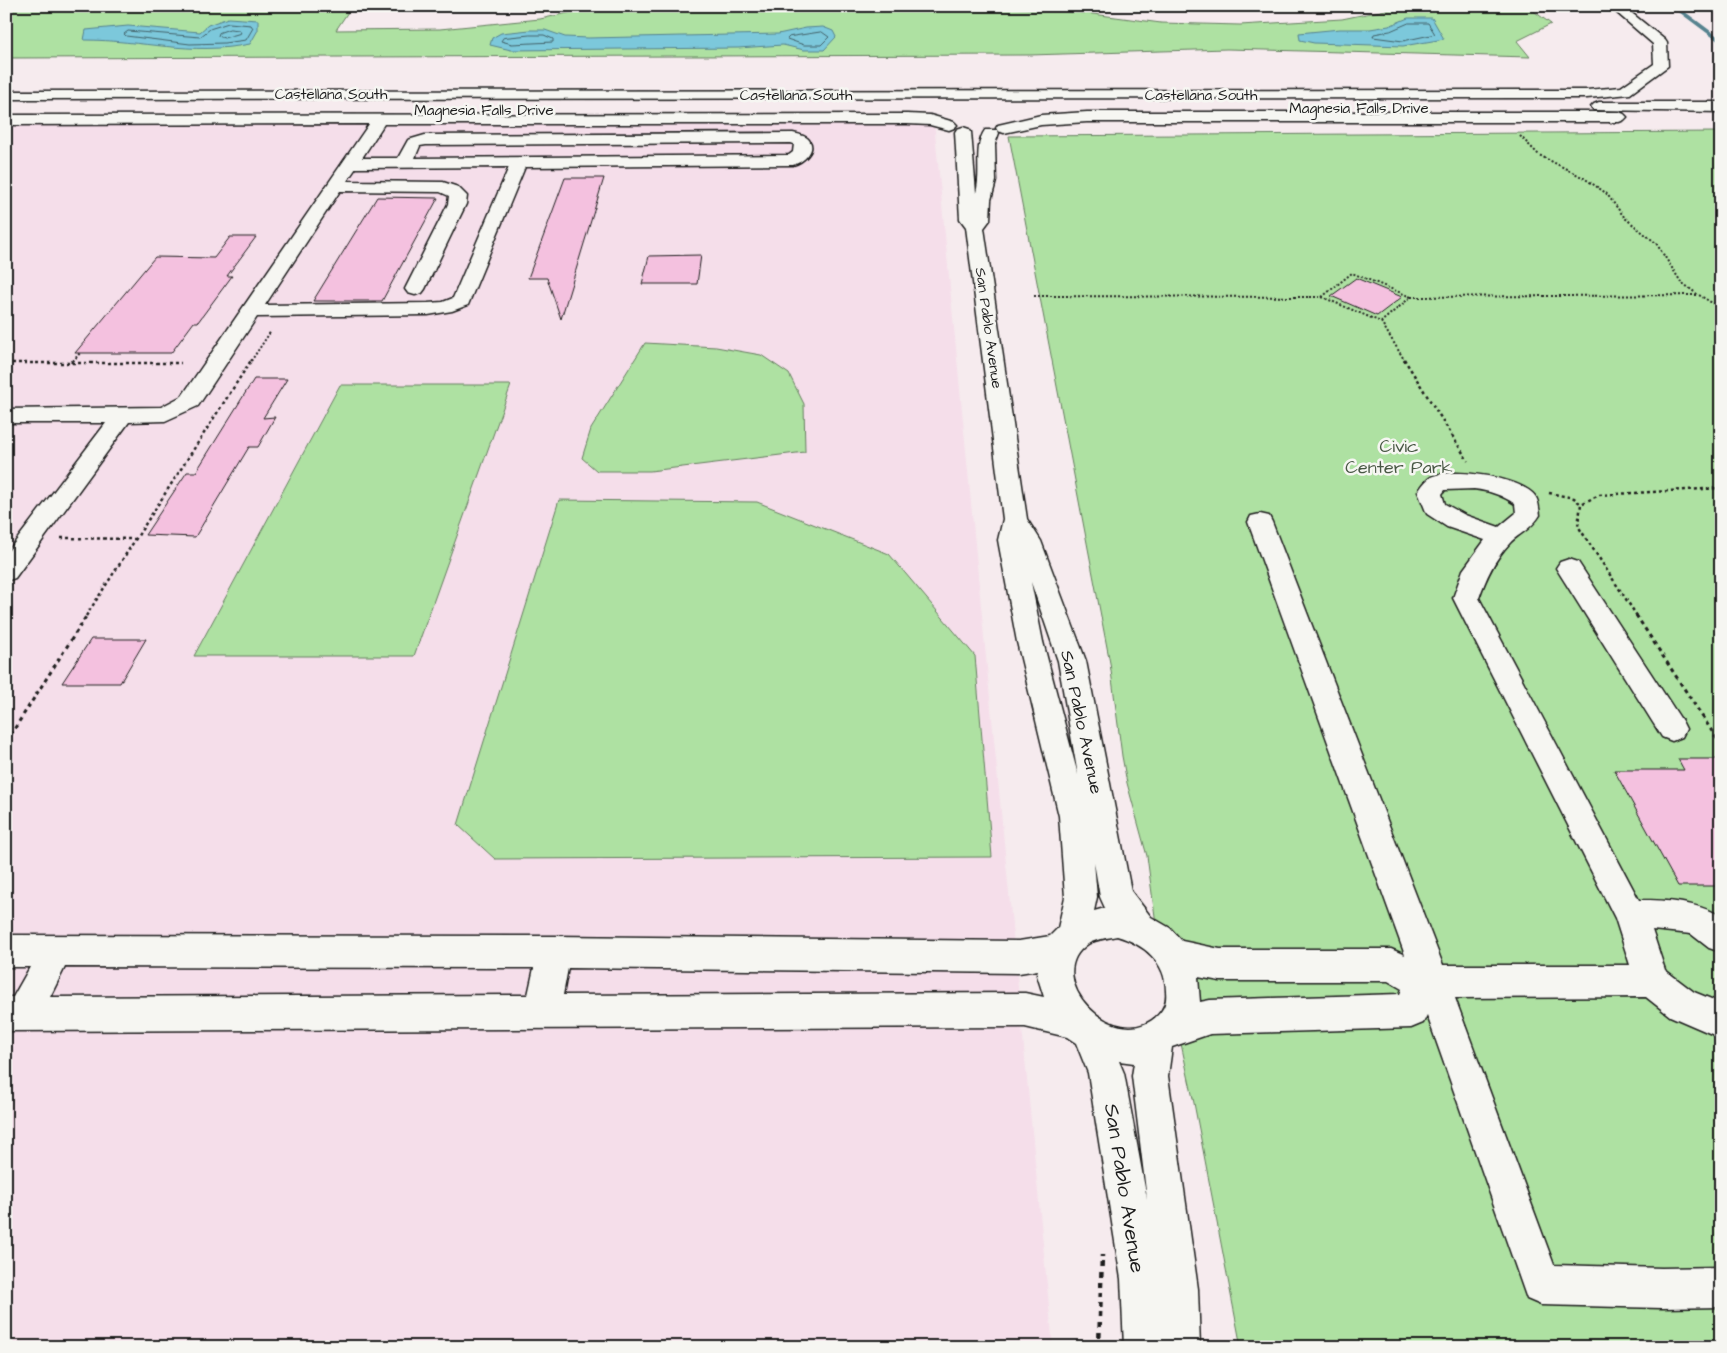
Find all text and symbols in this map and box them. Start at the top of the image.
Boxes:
street label: Castellana South [275,84,388,105]
street label: Castellana South [740,85,853,106]
street label: Castellana South [1145,85,1258,106]
street label: Magnesia Falls Drive [1289,98,1429,120]
street label: Magnesia Falls Drive [414,100,554,122]
street label: San Pablo Avenue [970,266,1007,390]
park label: Civic Center Park [1345,434,1453,480]
street label: San Pablo Avenue [1054,648,1109,797]
street label: San Pablo Avenue [1097,1102,1152,1275]

